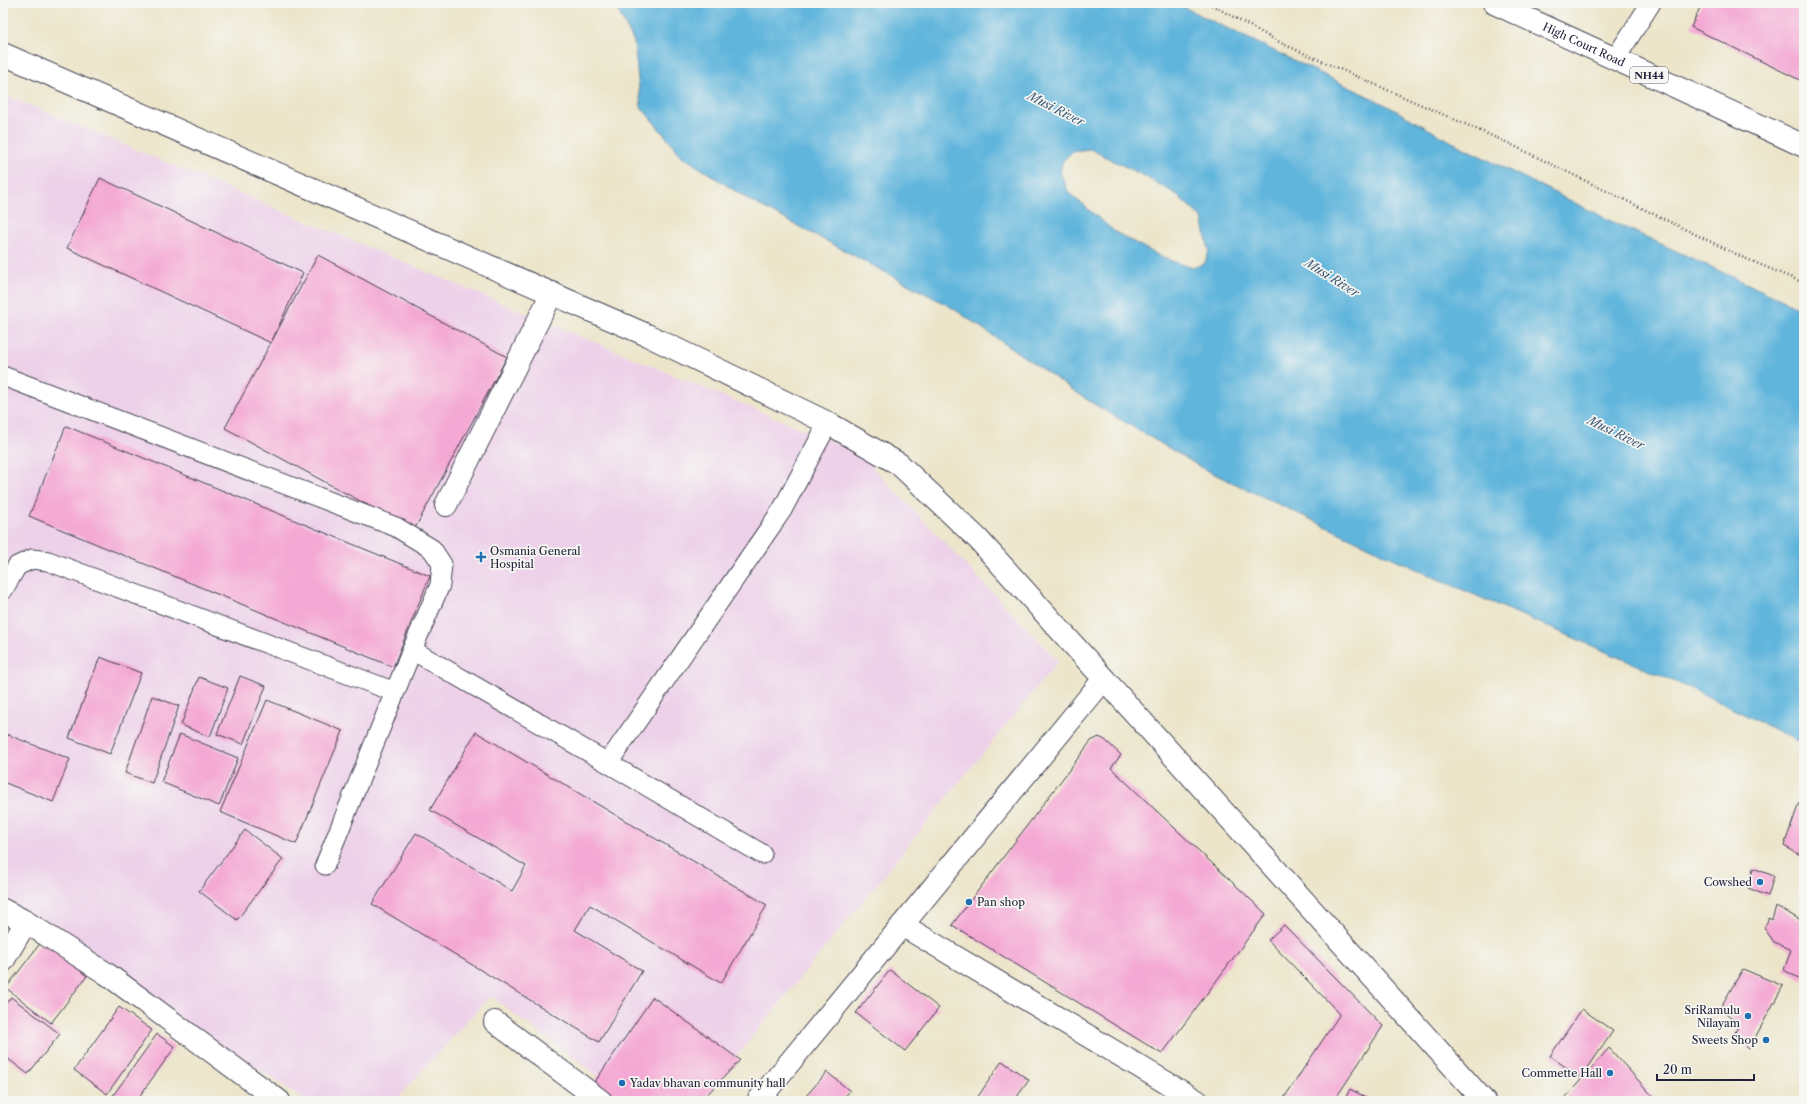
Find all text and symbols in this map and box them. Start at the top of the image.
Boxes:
street label: High Court Road [1540,19,1628,70]
road number: NH44 [1630,67,1668,83]
water label: Musi River [1024,87,1088,130]
water label: Musi River [1301,254,1363,301]
water label: Musi River [1584,412,1648,453]
place label: Osmania General Hospital [490,544,581,571]
marker: Osmania General Hospital [475,551,487,563]
place label: Cowshed [1704,875,1752,889]
marker: Cowshed [1755,877,1765,887]
place label: Pan shop [977,895,1025,909]
marker: Pan shop [964,897,974,907]
place label: SriRamulu Nilayam [1685,1003,1741,1030]
marker: SriRamulu Nilayam [1743,1011,1753,1021]
place label: Sweets Shop [1692,1033,1758,1047]
marker: Sweets Shop [1761,1035,1771,1045]
scale bar [1657,1056,1754,1082]
text: 20 m [1663,1062,1692,1077]
place label: Commette Hall [1522,1066,1603,1080]
marker: Commette Hall [1605,1068,1615,1078]
place label: Yadav bhavan community hall [629,1076,786,1090]
marker: Yadav bhavan community hall [617,1078,627,1088]

